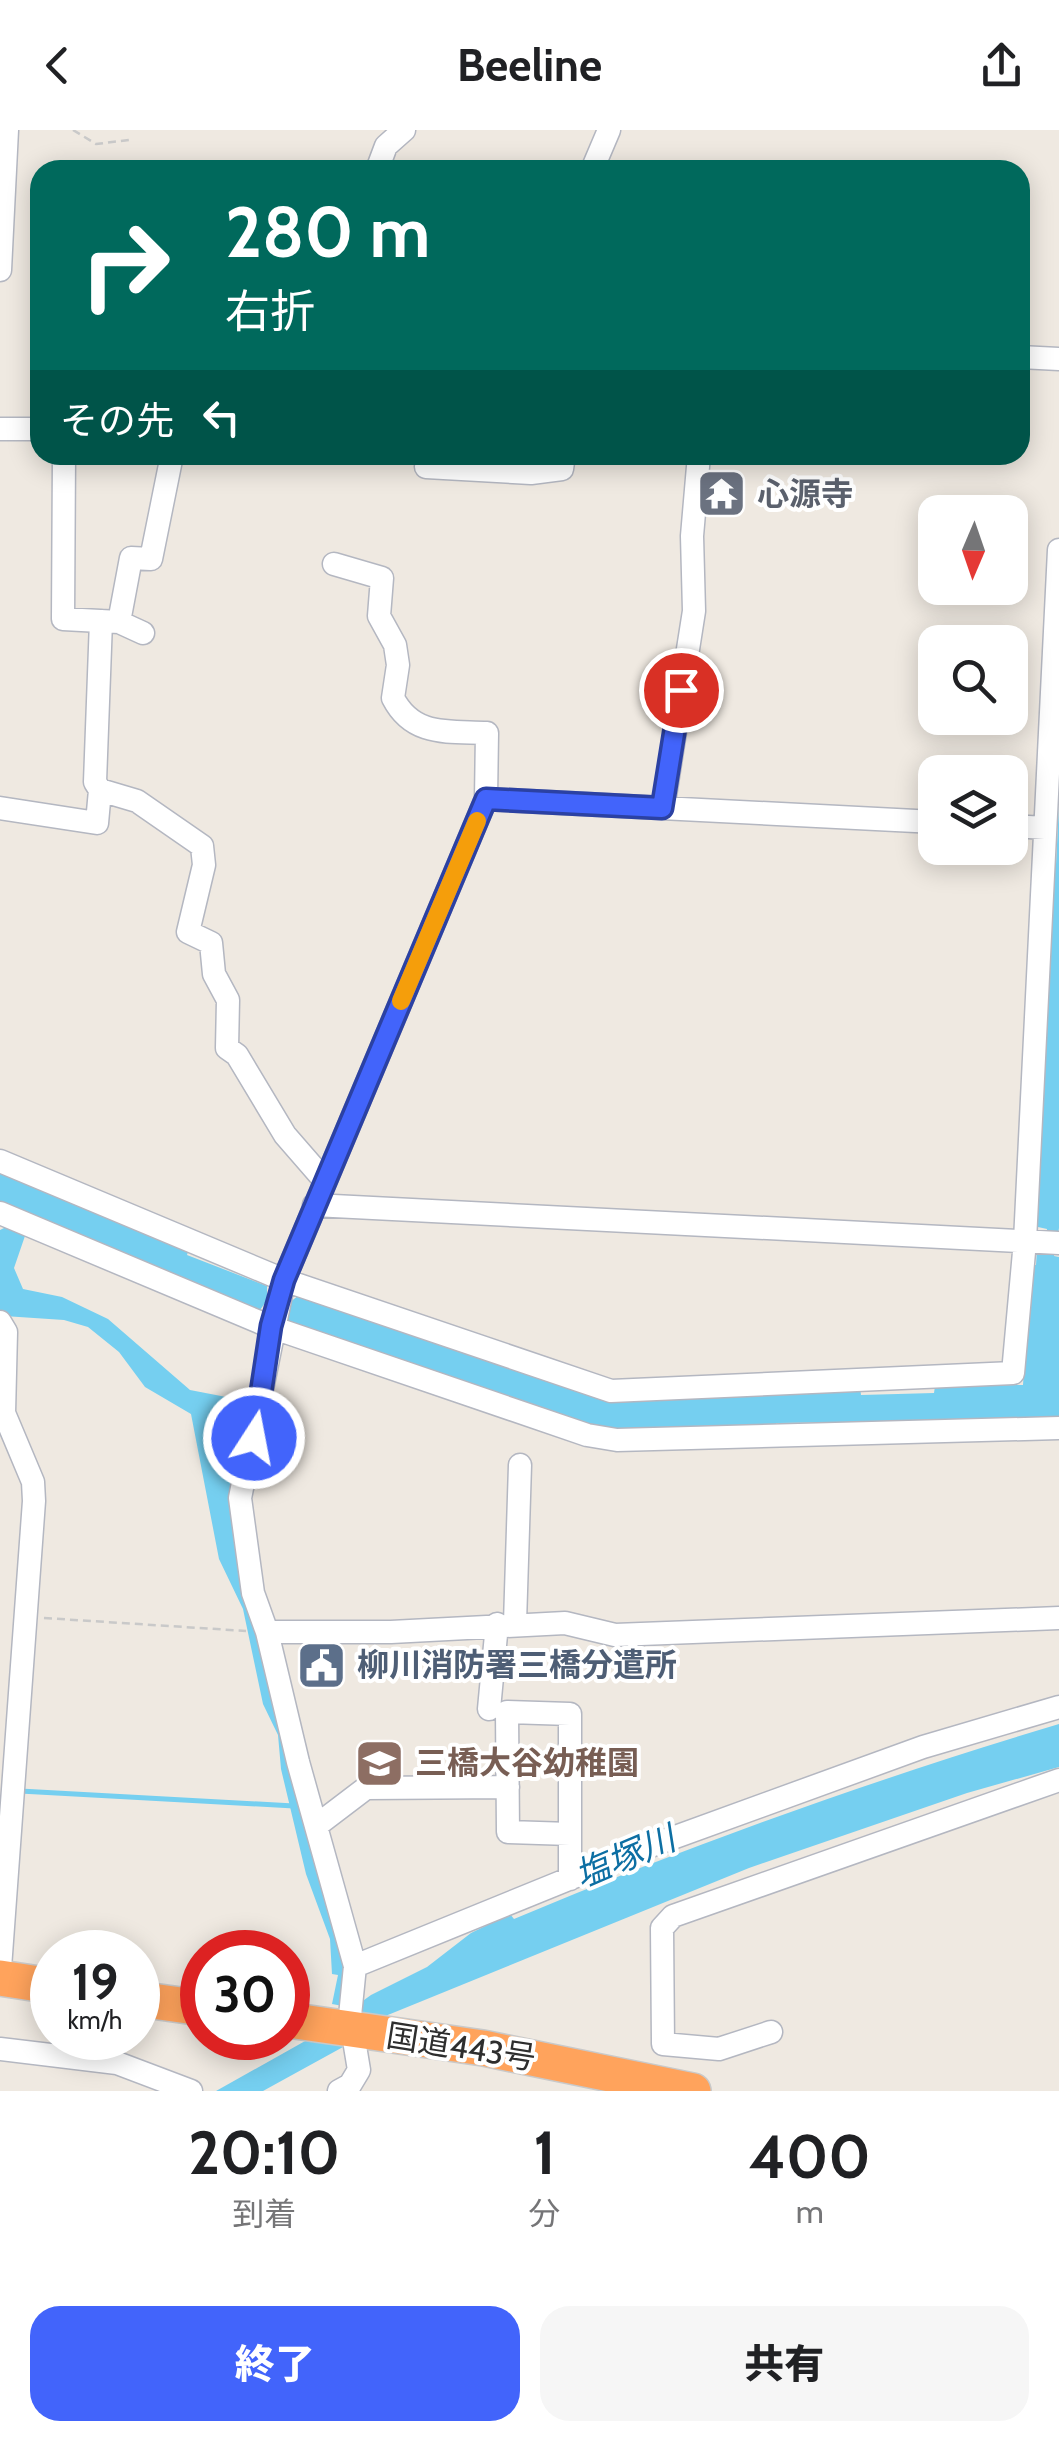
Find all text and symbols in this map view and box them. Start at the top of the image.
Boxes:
icon: back [30,38,85,93]
text: Beeline [457,38,602,92]
icon: share [974,38,1029,93]
text: 280 m [225,189,430,275]
icon: right [60,200,190,330]
text: 右折 [225,284,315,338]
icon: left [194,390,249,445]
text: その先 [60,397,174,444]
temple icon: 心源寺 [696,468,748,520]
place label: 心源寺 [757,474,853,513]
north arrow [918,495,1028,605]
map controls [918,495,1028,865]
button: search [918,625,1028,735]
pin [639,648,724,733]
icon: arrive [654,663,709,718]
button: layers [918,755,1028,865]
position arrow [202,1386,306,1490]
public building icon: 柳川消防署三橋分遣所 [296,1639,348,1691]
place label: 柳川消防署三橋分遣所 [357,1645,677,1684]
school or university icon: 三橋大谷幼稚園 [354,1737,406,1789]
place label: 三橋大谷幼稚園 [415,1743,639,1782]
water label: 塩塚川 [568,1815,685,1897]
speed limit sign: 30 [180,1930,310,2060]
text: 19 [72,1952,118,2013]
text: km/h [68,2005,122,2035]
street label: 国道443号 [384,2015,538,2078]
text: 20:10 [188,2116,340,2189]
text: 1 [533,2116,556,2189]
text: 400 [749,2120,871,2193]
text: m [796,2192,824,2231]
text: 到着 [232,2194,296,2233]
text: 分 [528,2194,560,2233]
button: 終了 [30,2306,520,2421]
button: 共有 [540,2306,1029,2421]

